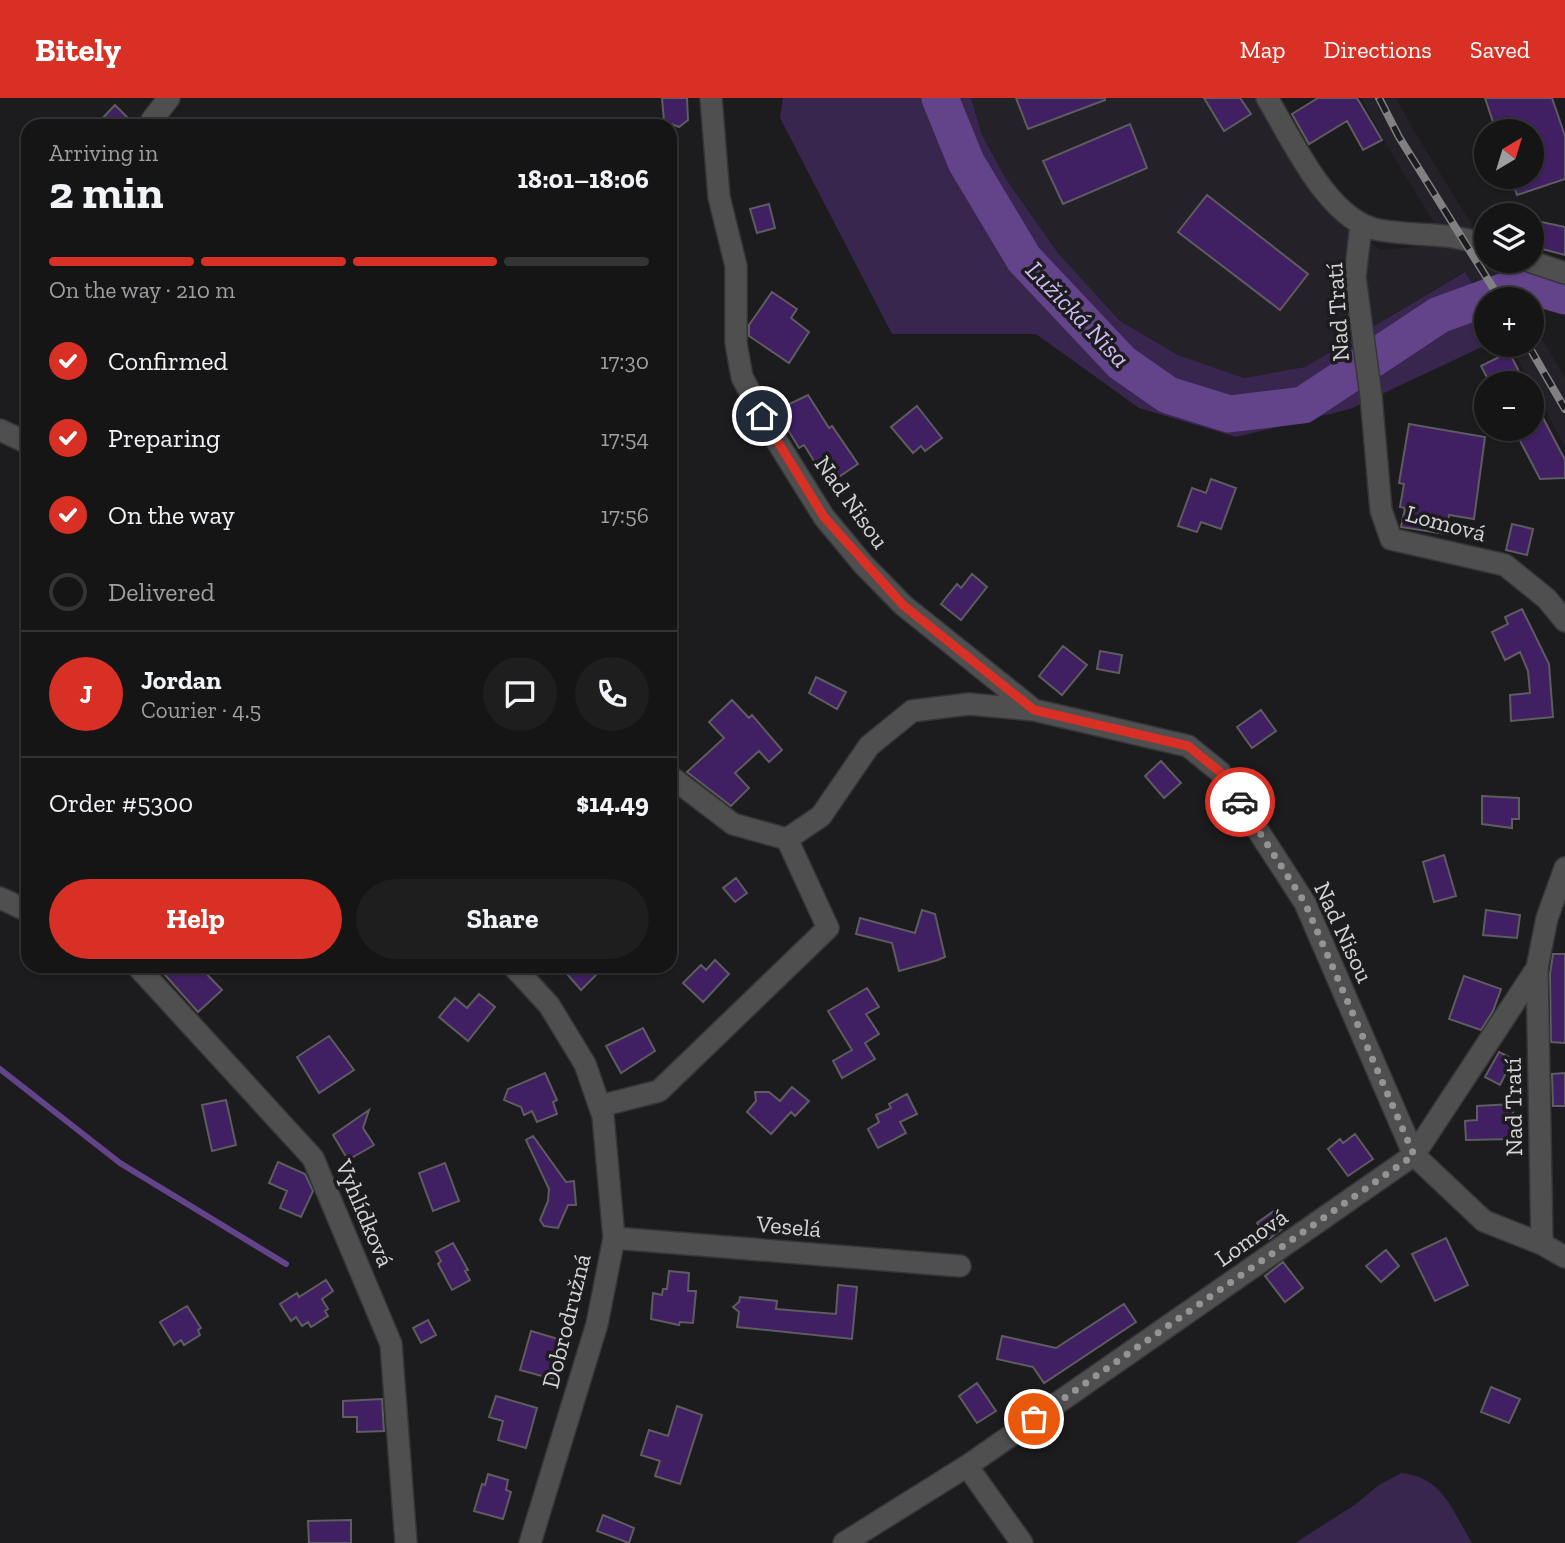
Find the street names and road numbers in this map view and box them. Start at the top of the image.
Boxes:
street label: Nad Tratí [1319,261,1355,362]
street label: Nad Nisou [809,450,896,555]
street label: Lomová [1403,498,1490,548]
street label: Nad Nisou [1308,877,1380,987]
street label: Nad Tratí [1498,1057,1528,1157]
street label: Vyhlídková [329,1154,401,1271]
street label: Lomová [1209,1201,1293,1272]
street label: Veselá [754,1209,823,1243]
street label: Dobrodružná [535,1250,597,1391]

